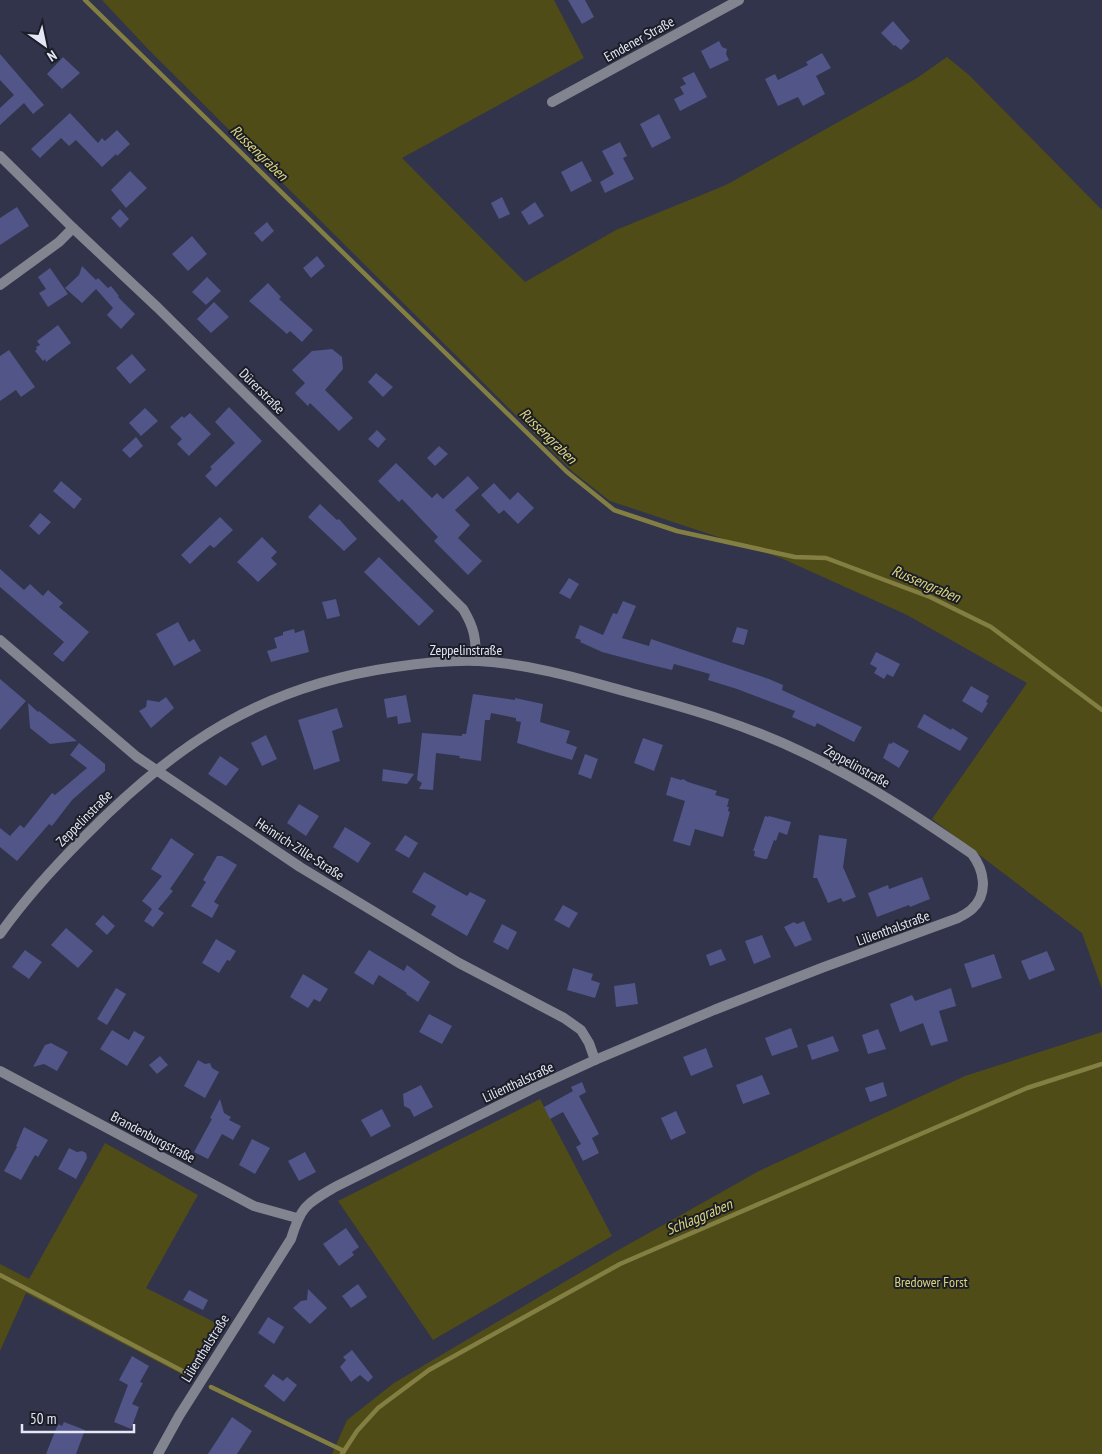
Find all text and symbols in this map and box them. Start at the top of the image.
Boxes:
street label: Emdener Straße [601,12,677,66]
north arrow [20,20,70,70]
text: N [44,46,60,66]
water label: Russengraben [227,121,293,186]
street label: Dürerstraße [235,364,289,418]
water label: Russengraben [516,404,582,469]
water label: Russengraben [889,561,965,607]
street label: Zeppelinstraße [430,641,502,659]
street label: Zeppelinstraße [821,741,893,792]
street label: Zeppelinstraße [52,786,116,850]
street label: Heinrich-Zille-Straße [252,814,348,884]
street label: Lilienthalstraße [854,906,932,950]
street label: Lilienthalstraße [479,1058,557,1106]
street label: Brandenburgstraße [108,1107,198,1167]
water label: Schlaggraben [663,1194,736,1239]
park label: Bredower Forst [894,1273,968,1291]
street label: Lilienthalstraße [177,1311,233,1385]
scale bar [22,1402,135,1434]
text: 50 m [30,1409,56,1428]

